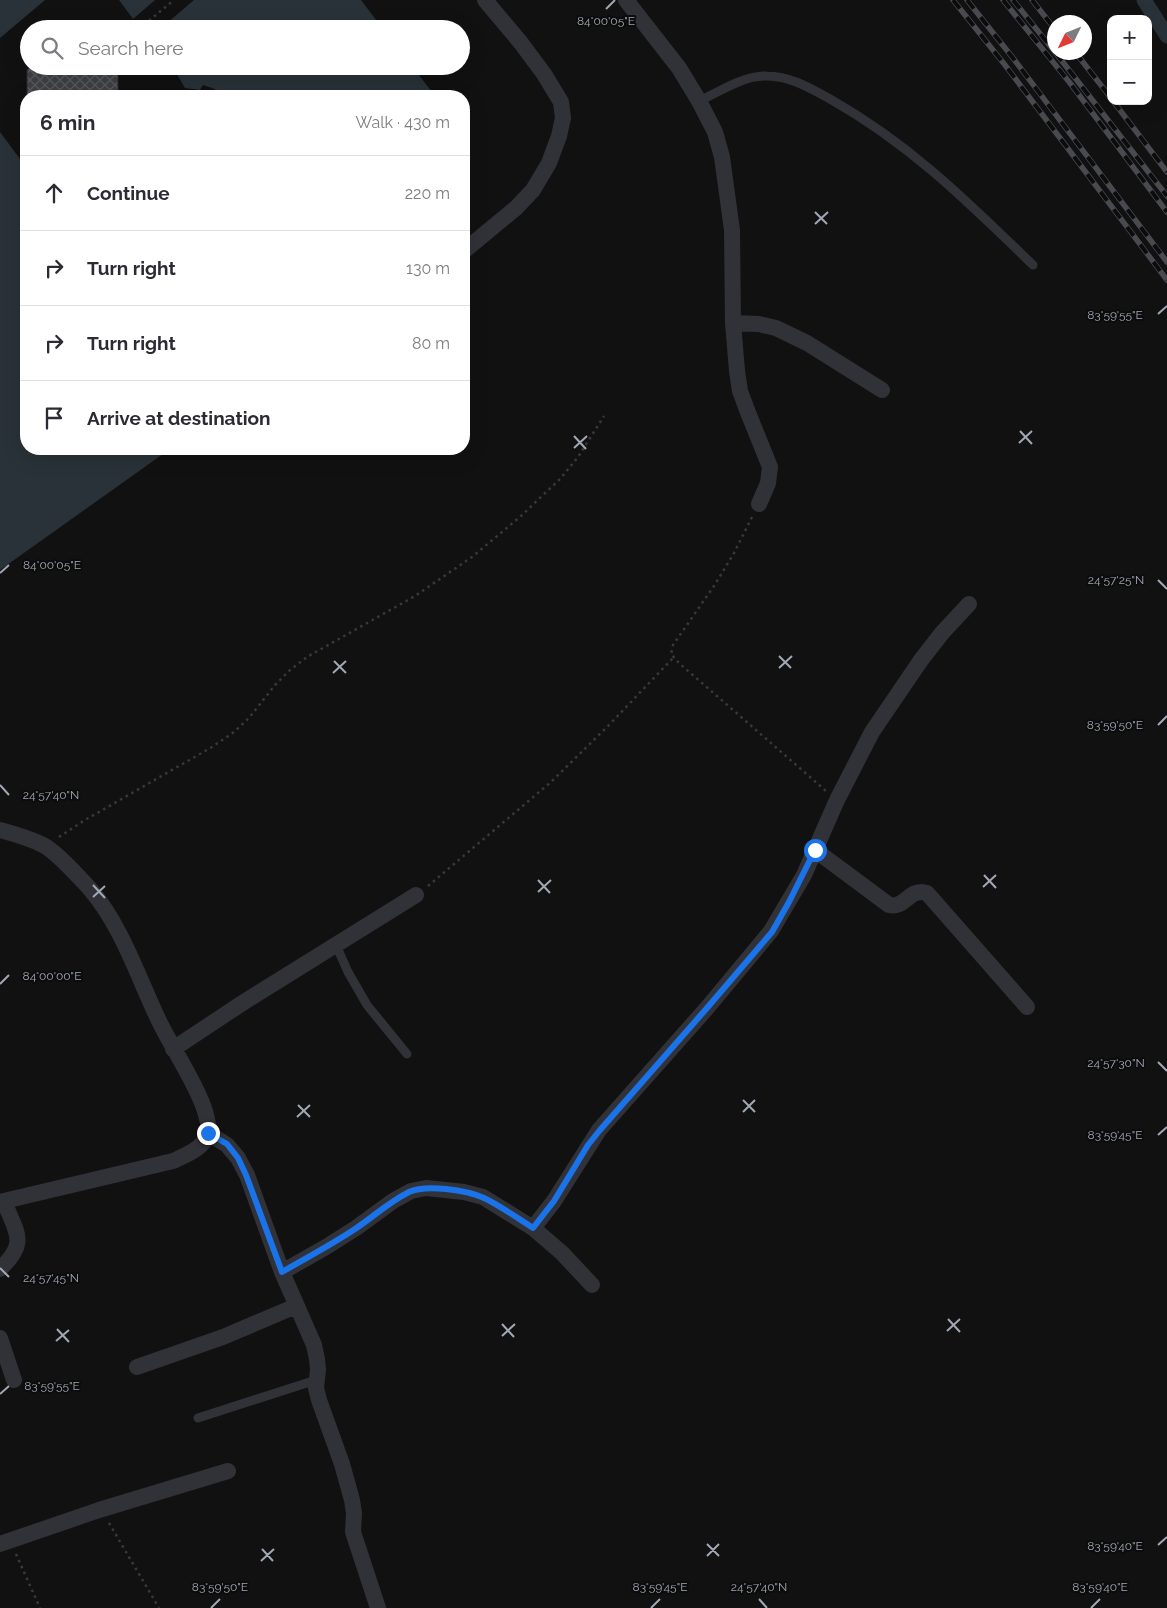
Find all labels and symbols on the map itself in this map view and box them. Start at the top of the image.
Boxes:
text: 84°00'05"E [577,14,635,28]
north arrow [1047,15,1092,60]
text: 83°59'55"E [1087,308,1143,322]
text: 84°00'05"E [23,558,81,572]
text: 24°57'25"N [1088,573,1144,587]
text: 83°59'50"E [1087,718,1143,732]
text: 24°57'40"N [23,788,79,802]
route start [804,839,827,862]
text: 84°00'00"E [23,969,81,983]
text: 24°57'30"N [1087,1056,1145,1070]
route end [197,1122,220,1145]
text: 83°59'45"E [1088,1128,1142,1142]
text: 24°57'45"N [23,1271,79,1285]
text: 83°59'55"E [24,1379,80,1393]
text: 83°59'40"E [1087,1539,1143,1553]
text: 83°59'50"E [192,1580,248,1594]
text: 83°59'45"E [633,1580,687,1594]
text: 24°57'40"N [731,1580,787,1594]
text: 83°59'40"E [1072,1580,1128,1594]

